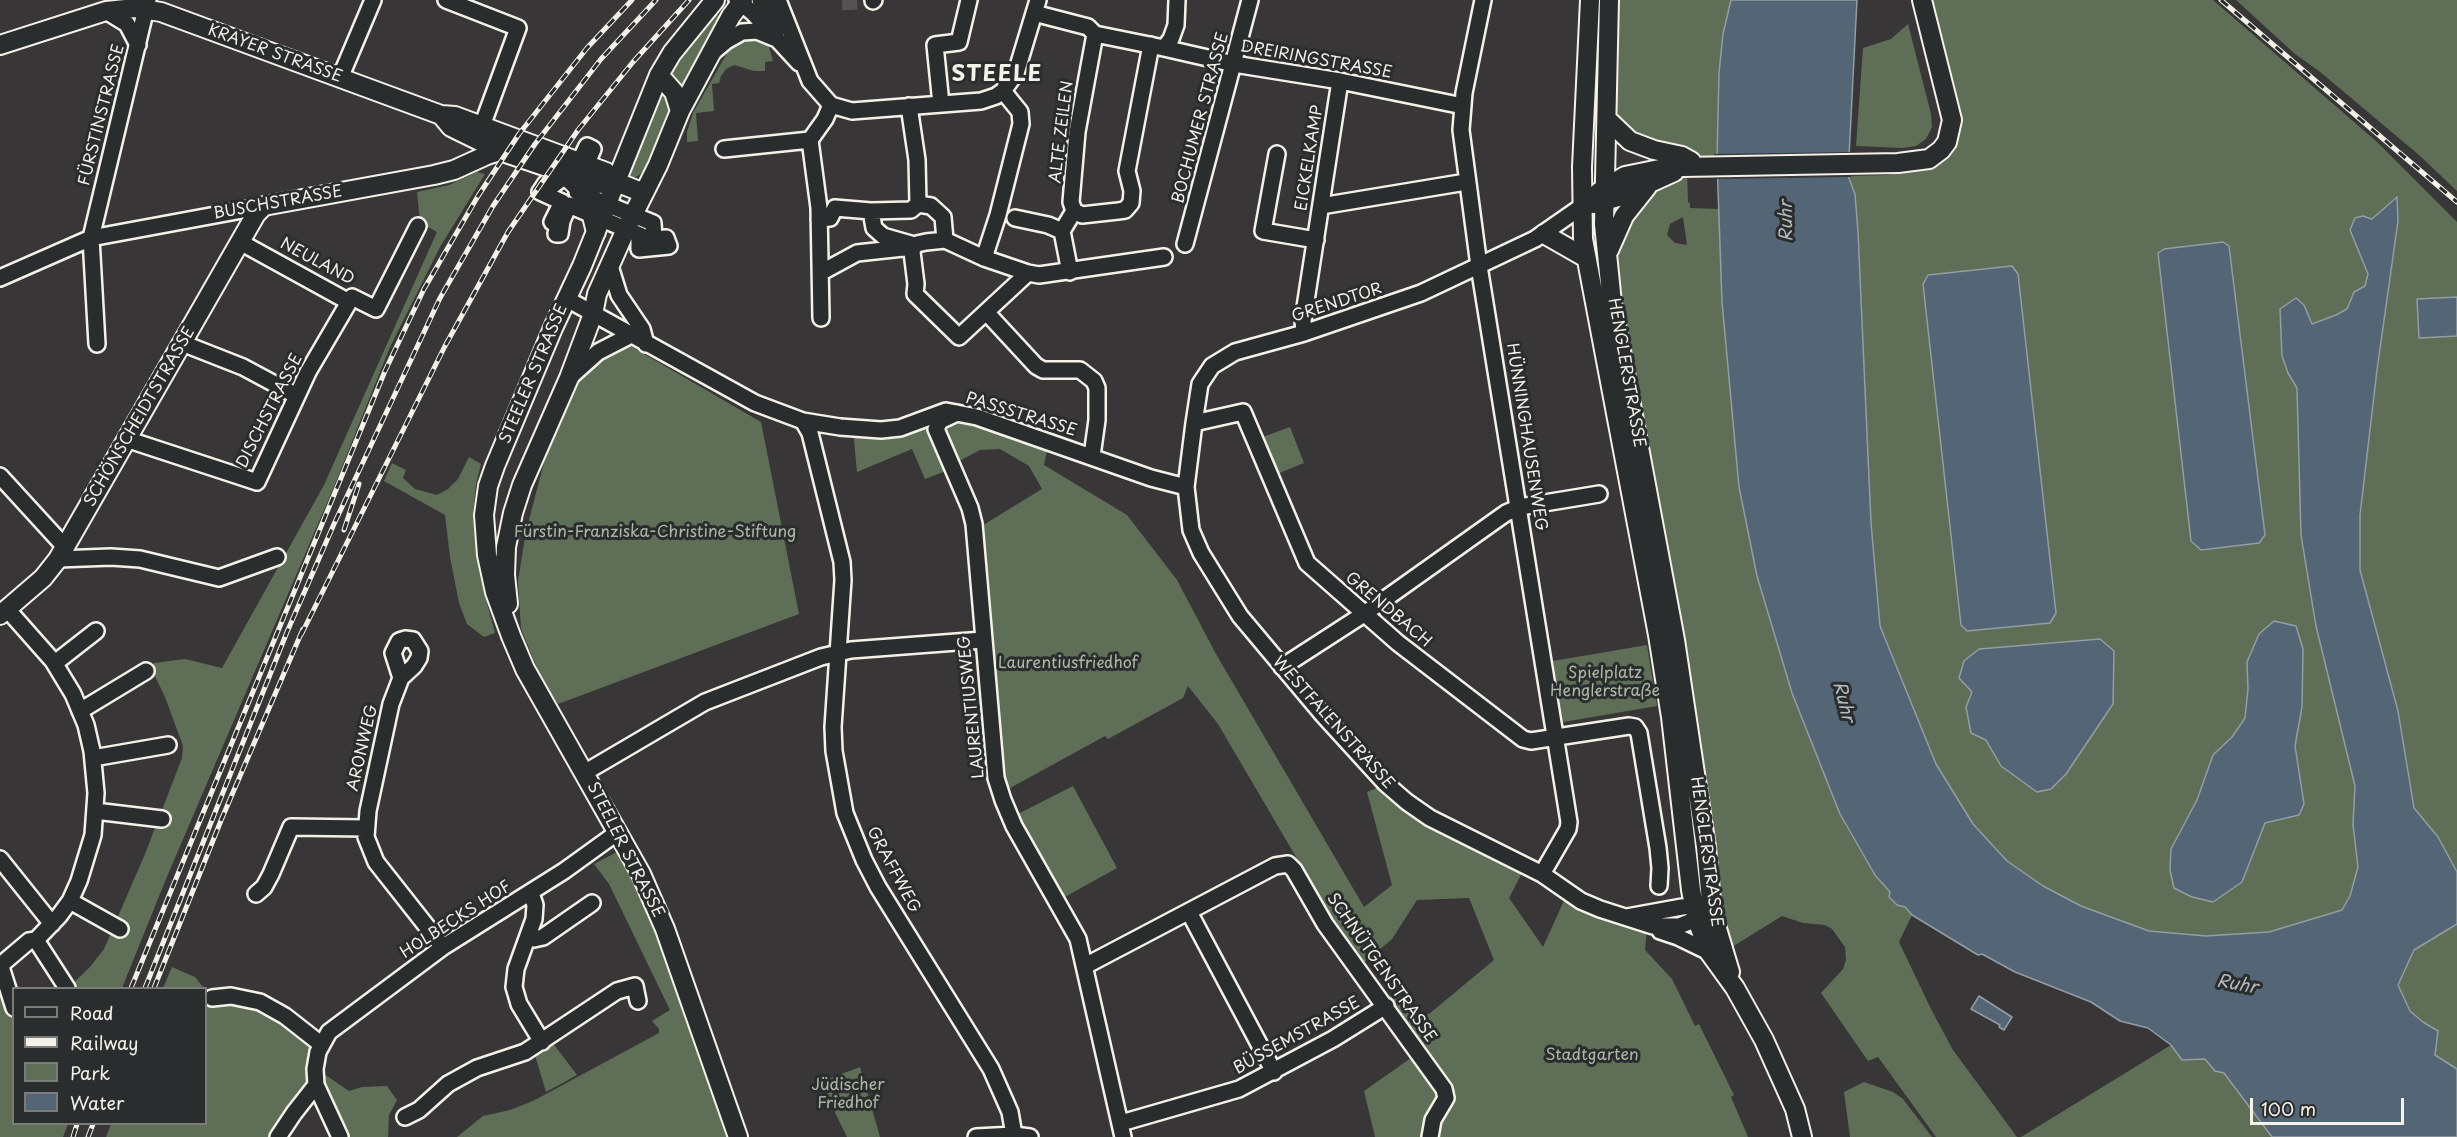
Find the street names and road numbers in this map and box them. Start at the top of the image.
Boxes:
street label: KRAYER STRASSE [205,21,345,87]
street label: BOCHUMER STRASSE [1169,30,1233,206]
street label: DREIRINGSTRASSE [1239,37,1393,83]
street label: FÜRSTINSTRASSE [75,42,129,188]
street label: ALTE ZEILEN [1046,80,1078,184]
street label: EICKELKAMP [1292,104,1328,212]
street label: BUSCHSTRASSE [212,182,344,224]
street label: NEULAND [277,235,357,289]
street label: GRENDTOR [1289,279,1385,327]
street label: HENGLERSTRASSE [1603,297,1649,449]
street label: STEELER STRASSE [496,301,572,447]
street label: SCHÖNSCHEIDTSTRASSE [81,324,199,510]
street label: HÜNNINGHAUSENWEG [1502,342,1550,532]
street label: DISCHSTRASSE [233,351,307,471]
street label: PASSSTRASSE [963,389,1079,441]
street label: GRENDBACH [1341,568,1435,652]
street label: LAURENTIUSWEG [955,635,989,779]
street label: WESTFALENSTRASSE [1268,653,1398,793]
street label: ARONWEG [344,703,382,793]
street label: HENGLERSTRASSE [1686,776,1726,928]
street label: STEELER STRASSE [582,779,668,921]
street label: GRAFFWEG [862,824,924,916]
street label: HOLBECKS HOF [397,877,515,963]
street label: SCHNÜTGENSTRASSE [1322,890,1440,1046]
street label: BÜSSEMSTRASSE [1230,993,1364,1079]

